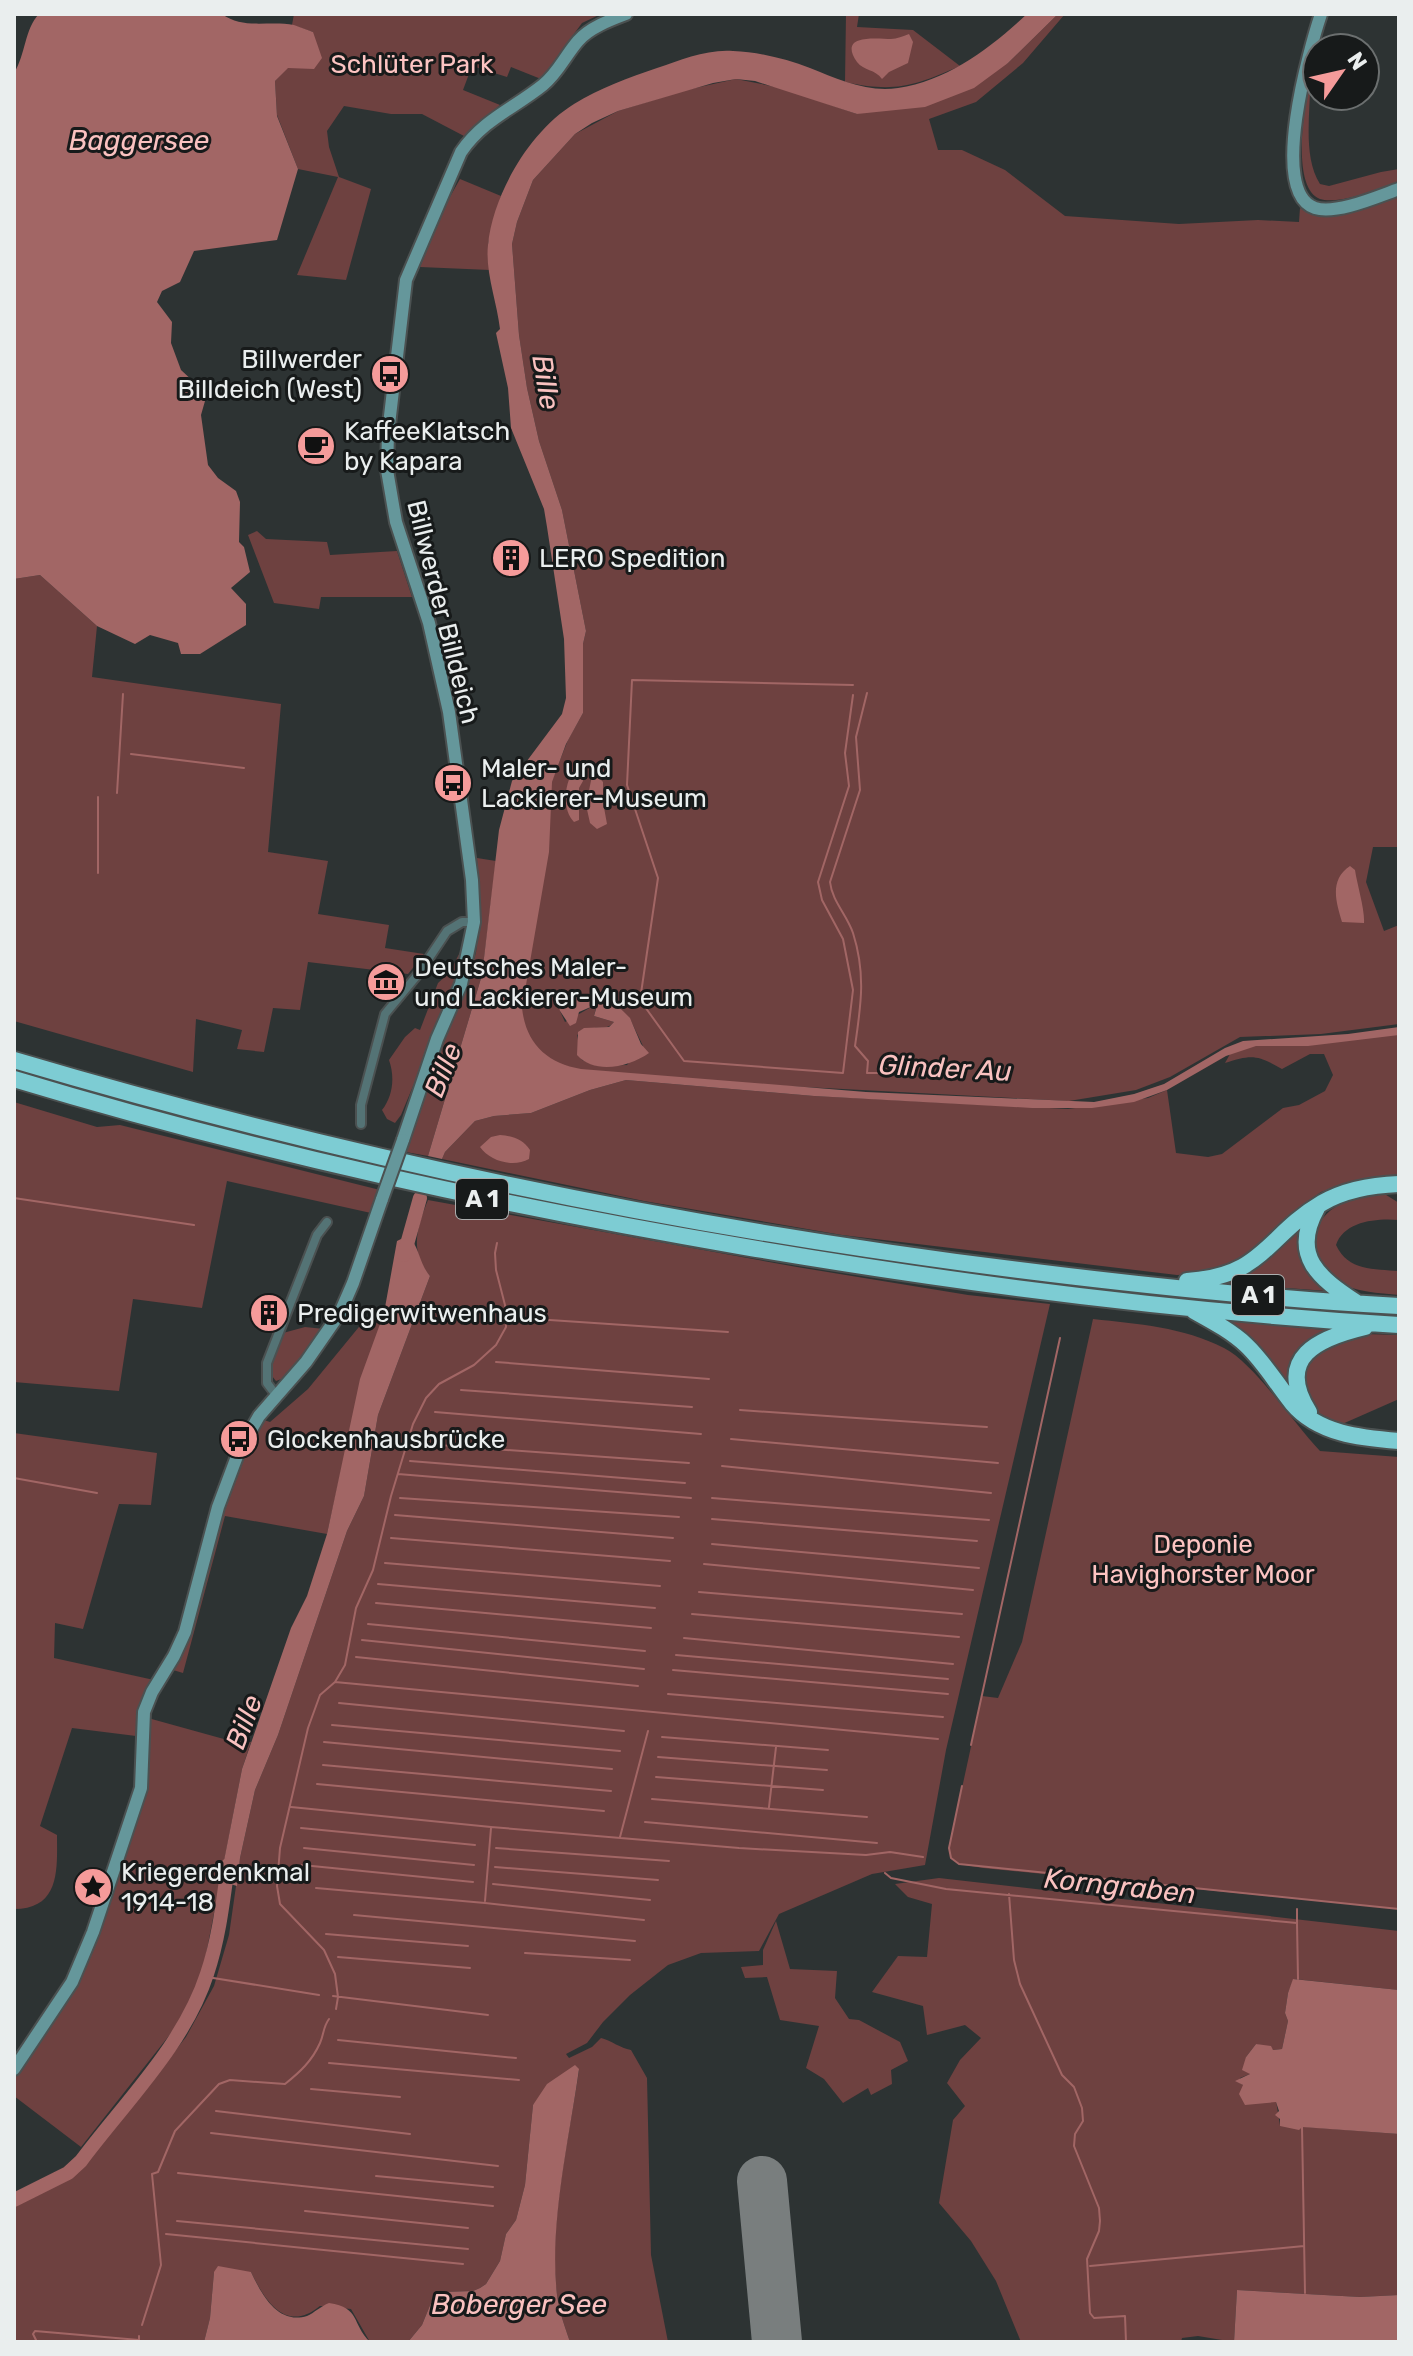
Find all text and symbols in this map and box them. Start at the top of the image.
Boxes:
north arrow [1301,32,1381,112]
text: N [1342,47,1373,75]
park label: Schlüter Park [331,49,494,80]
water label: Baggersee [69,124,210,157]
place label: Billwerder Billdeich (West) [177,344,362,405]
water label: Bille [525,352,567,412]
bus stop icon: Billwerder Billdeich (West) [369,353,411,395]
place label: KaffeeKlatsch by Kapara [344,416,510,477]
cafe icon: KaffeeKlatsch by Kapara [295,425,337,467]
street label: Billwerder Billdeich [400,497,486,727]
building icon: LERO Spedition [490,537,532,579]
place label: LERO Spedition [539,543,726,574]
place label: Maler- und Lackierer-Museum [481,753,707,814]
bus stop icon: Maler- und Lackierer-Museum [432,762,474,804]
place label: Deutsches Maler- und Lackierer-Museum [414,952,693,1013]
museum icon: Deutsches Maler- und Lackierer-Museum [365,961,407,1003]
water label: Bille [417,1038,469,1102]
water label: Glinder Au [877,1048,1013,1088]
road number: A 1 [456,1179,508,1219]
road number: A 1 [1232,1275,1284,1315]
building icon: Predigerwitwenhaus [248,1292,290,1334]
place label: Predigerwitwenhaus [297,1298,547,1329]
bus stop icon: Glockenhausbrücke [218,1418,260,1460]
place label: Glockenhausbrücke [267,1424,505,1455]
park label: Deponie Havighorster Moor [1091,1529,1315,1590]
water label: Bille [219,1690,269,1754]
place label: Kriegerdenkmal 1914-18 [121,1857,310,1918]
water label: Korngraben [1043,1862,1197,1910]
place icon: Kriegerdenkmal 1914-18 [72,1866,114,1908]
water label: Boberger See [431,2288,607,2321]

